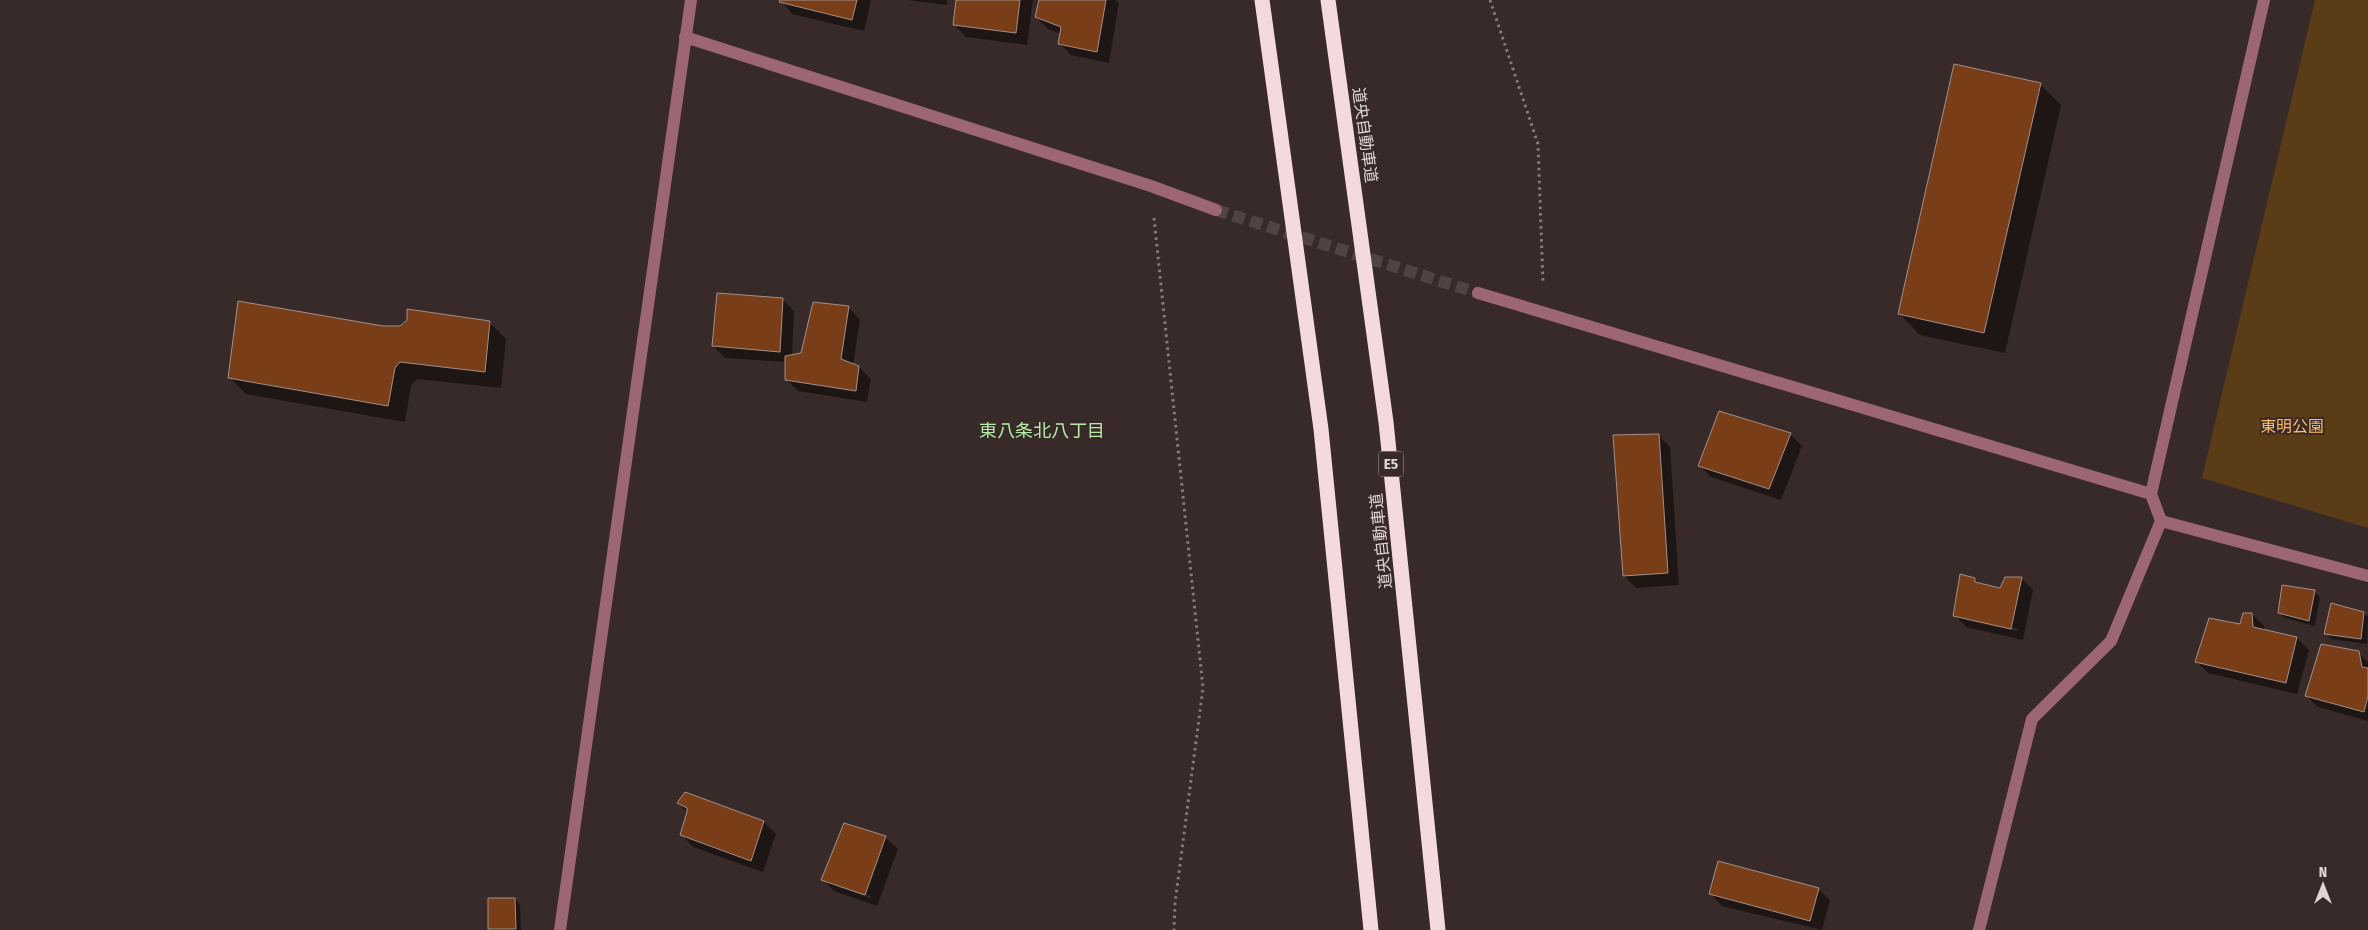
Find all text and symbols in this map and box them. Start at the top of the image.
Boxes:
street label: 道央自動車道 [1349,86,1381,184]
park label: 東明公園 [2260,417,2324,436]
district label: 東八条北八丁目 [979,420,1105,442]
road number: E5 [1378,452,1404,476]
street label: 道央自動車道 [1367,492,1395,590]
north arrow [2298,860,2348,910]
text: N [2319,864,2327,881]

